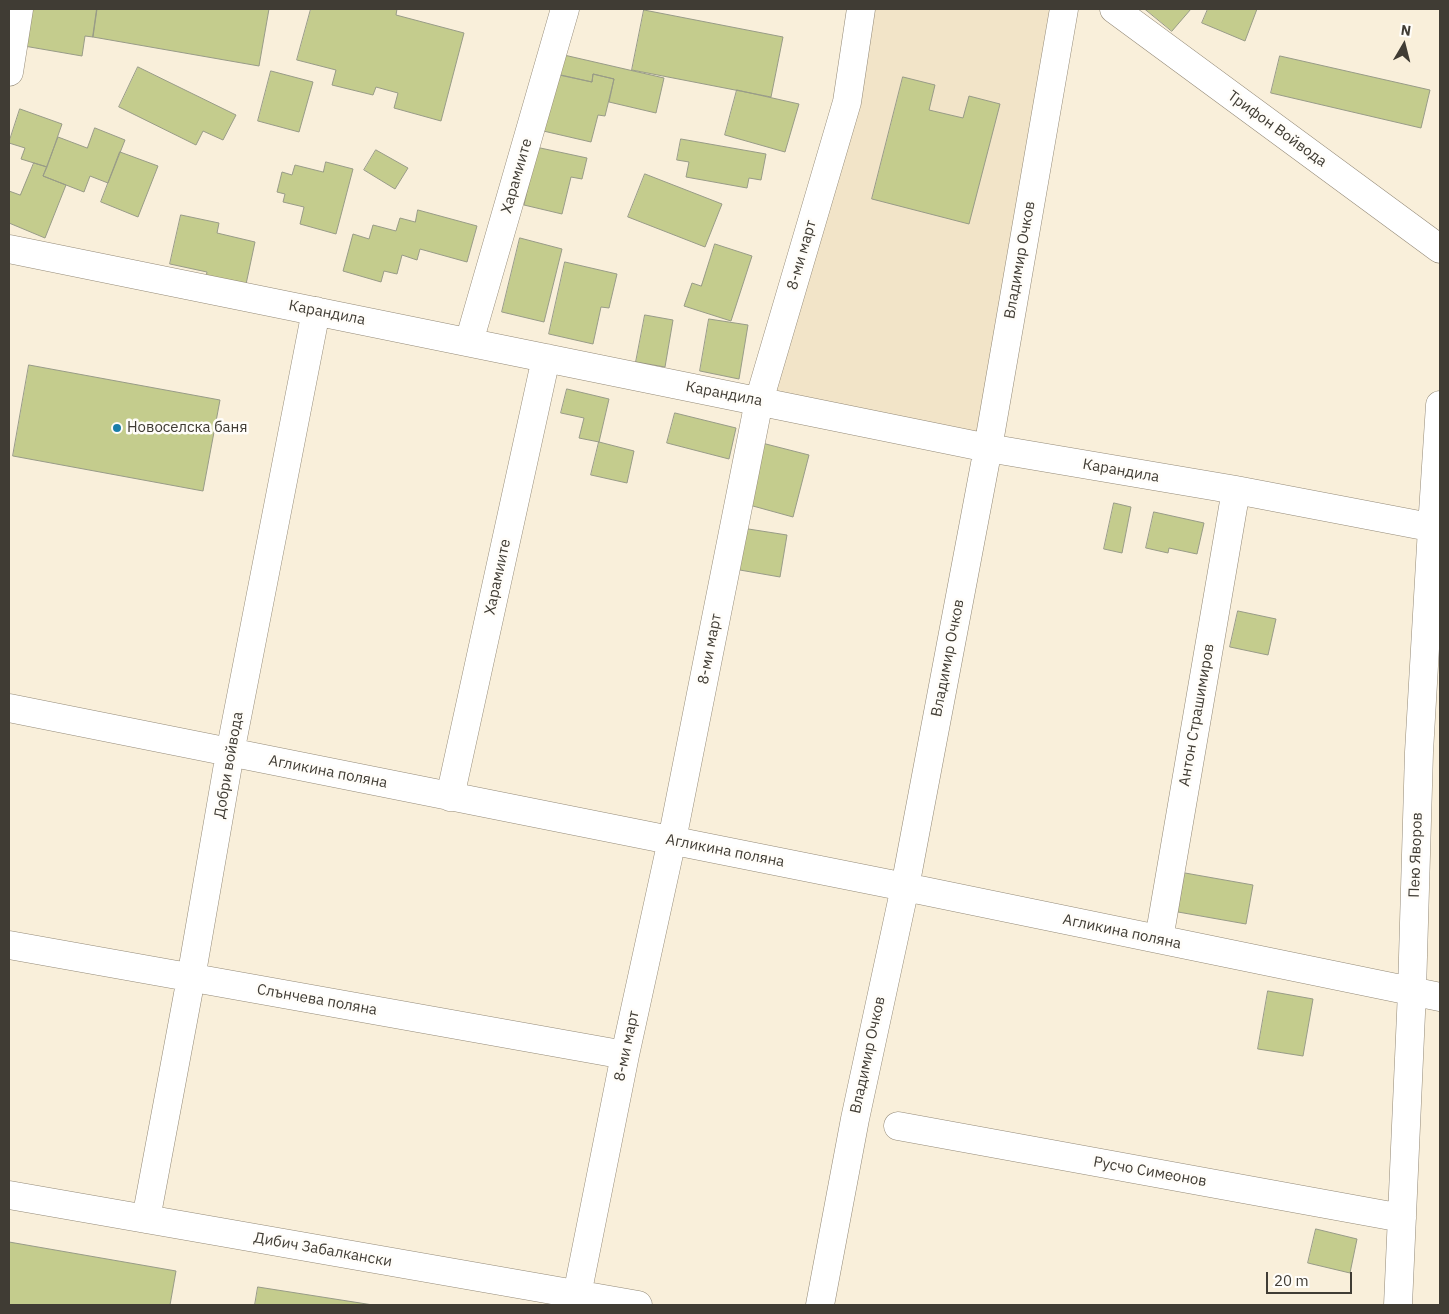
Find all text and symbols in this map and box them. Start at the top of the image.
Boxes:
north arrow [1379,20,1429,70]
text: N [1400,21,1412,40]
street label: Трифон Войвода [1224,87,1330,171]
street label: Харамиите [498,137,536,215]
street label: Владимир Очков [1001,200,1039,320]
street label: 8-ми март [783,218,821,292]
street label: Карандила [287,297,367,329]
street label: Карандила [684,378,764,410]
place label: Новоселска баня [127,419,247,437]
marker: Новоселска баня [111,422,123,434]
street label: Карандила [1081,455,1161,487]
street label: Харамиите [481,537,515,617]
street label: Владимир Очков [928,598,968,718]
street label: 8-ми март [694,612,726,686]
street label: Антон Страшимиров [1176,642,1218,788]
street label: Добри войвода [211,710,247,820]
street label: Агликина поляна [267,752,389,792]
street label: Пею Яворов [1406,812,1426,898]
street label: Агликина поляна [664,831,786,871]
street label: Агликина поляна [1061,911,1183,953]
street label: Слънчева поляна [255,981,379,1019]
street label: Владимир Очков [847,995,889,1115]
street label: 8-ми март [611,1009,643,1083]
street label: Русчо Симеонов [1092,1153,1208,1191]
street label: Дибич Забалкански [252,1229,394,1271]
scale bar [1269,1262,1355,1294]
text: 20 m [1274,1271,1309,1290]

